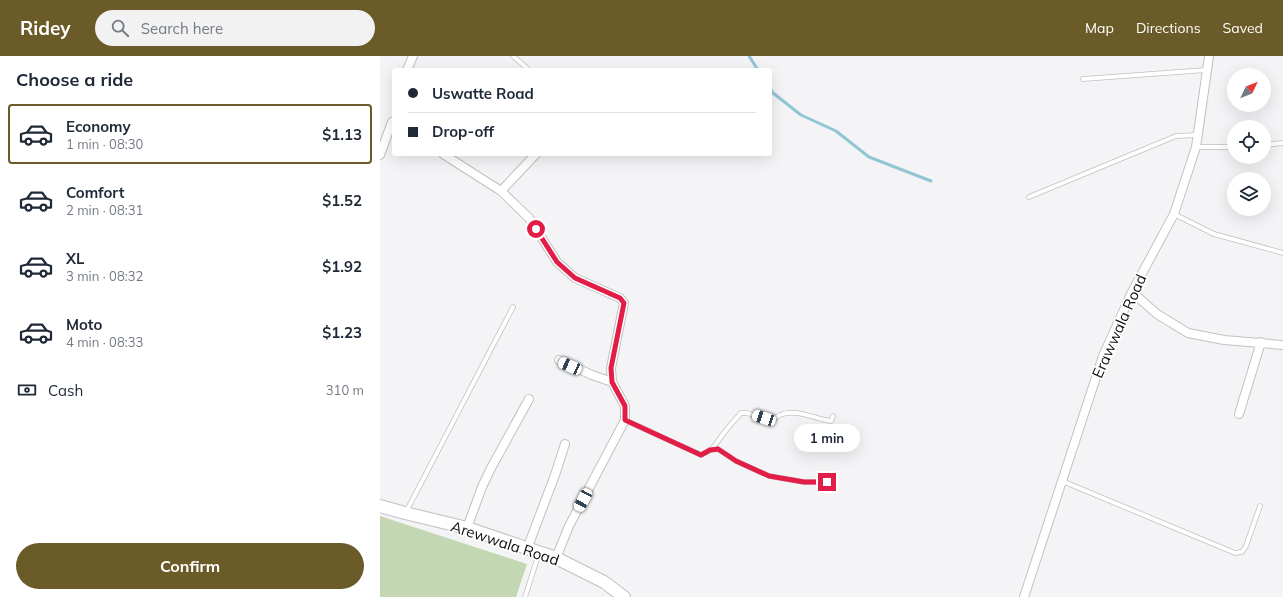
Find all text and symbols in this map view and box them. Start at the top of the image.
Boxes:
search box [95,10,375,46]
text: Ridey [20,16,71,40]
icon: search [109,17,131,39]
text: Search here [141,19,223,38]
text: Map [1085,19,1114,37]
text: Directions [1136,19,1201,37]
text: Saved [1223,19,1263,37]
text: Choose a ride [16,68,133,91]
north arrow [1227,68,1271,112]
map controls [1227,68,1271,216]
text: Uswatte Road [432,84,534,103]
icon: car [18,116,54,152]
text: Economy [66,117,131,136]
button: locate [1227,120,1271,164]
text: Drop-off [432,122,494,141]
text: $1.13 [322,125,362,144]
text: 1 min · 08:30 [66,136,143,152]
button: layers [1227,172,1271,216]
icon: car [18,182,54,218]
text: Comfort [66,183,124,202]
text: $1.52 [322,191,362,210]
text: 2 min · 08:31 [66,202,143,218]
route start [527,220,545,238]
icon: car [18,248,54,284]
text: XL [66,249,84,268]
text: $1.92 [322,257,362,276]
text: 3 min · 08:32 [66,268,143,284]
street label: Erawwala Road [1088,271,1150,381]
icon: car [18,314,54,350]
text: Moto [66,315,102,334]
text: $1.23 [322,323,362,342]
text: 4 min · 08:33 [66,334,143,350]
car [557,356,583,376]
icon: cash [16,379,38,401]
text: Cash [48,381,83,400]
text: 310 m [326,382,364,398]
car [751,409,777,427]
callout: 1 min [794,424,860,452]
text: 1 min [810,430,844,446]
route end [818,473,836,491]
car [572,487,594,513]
street label: Arewwala Road [448,517,562,569]
button: Confirm [16,543,364,589]

